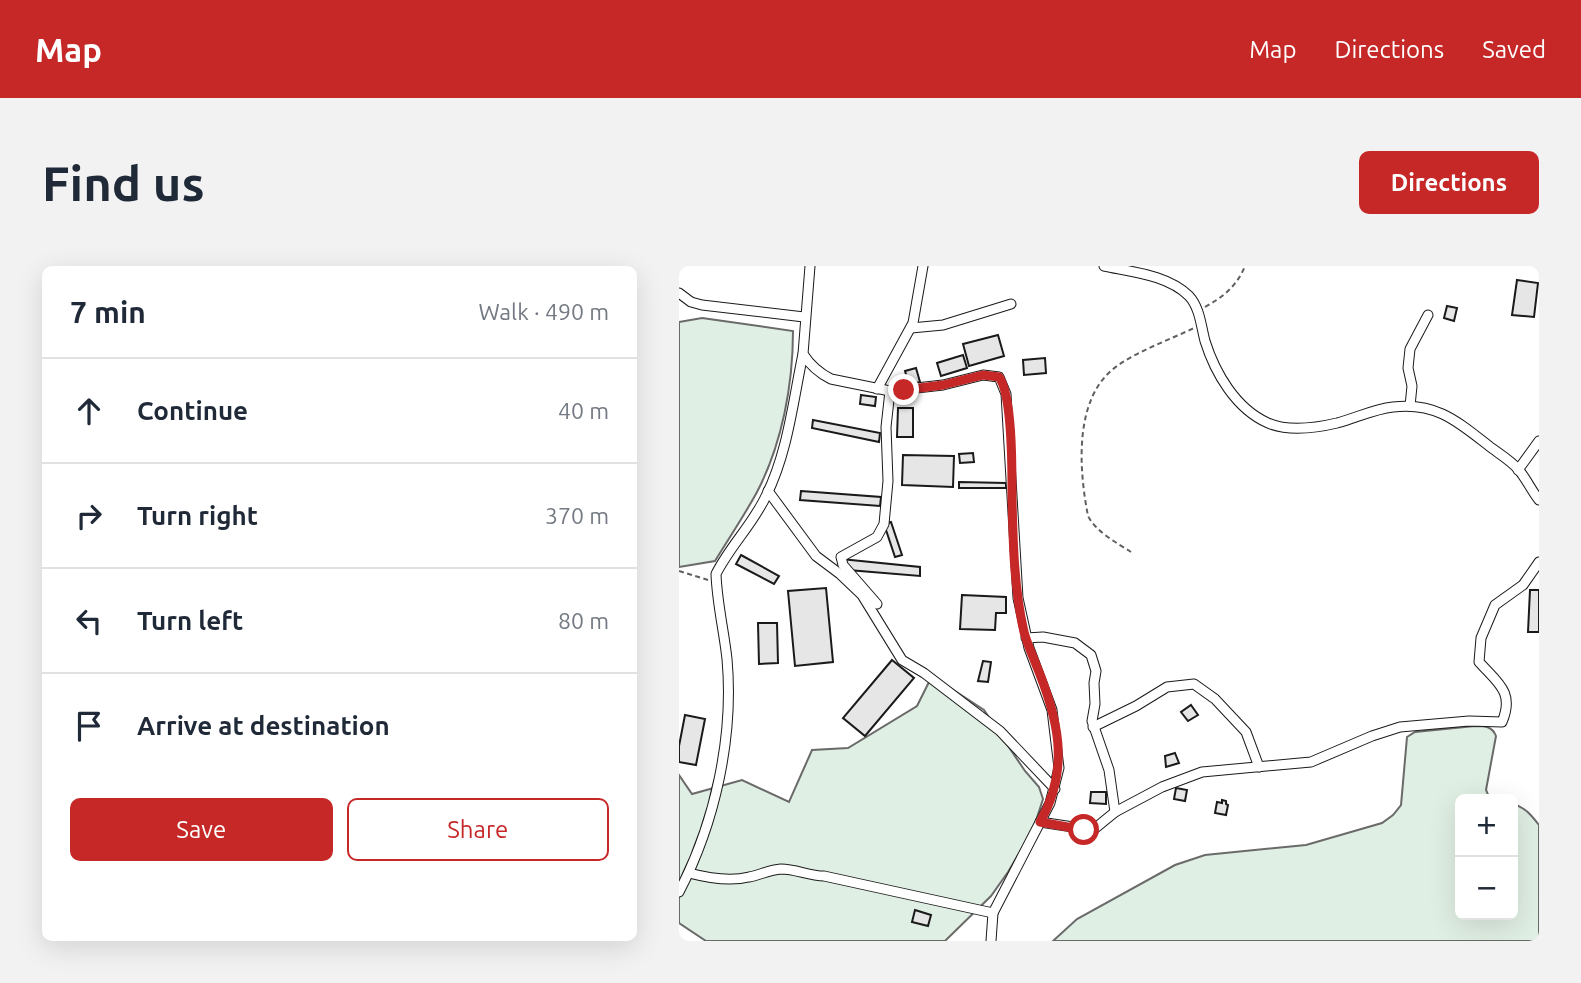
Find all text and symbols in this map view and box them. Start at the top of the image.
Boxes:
text: Map [35,31,102,68]
text: Map [1249,36,1296,63]
text: Directions [1334,36,1444,63]
text: Saved [1482,36,1546,63]
button: Directions [1359,151,1539,214]
text: Find us [42,155,205,210]
text: 7 min [70,295,146,329]
text: Walk · 490 m [478,299,609,324]
route end [888,374,919,405]
icon: ahead [70,392,108,430]
text: Continue [137,396,248,425]
text: 40 m [558,398,609,423]
icon: right [70,497,108,535]
text: Turn right [137,501,258,530]
text: 370 m [545,503,609,528]
icon: left [70,602,108,640]
text: Turn left [137,606,243,635]
text: 80 m [558,608,609,633]
icon: arrive [70,707,108,745]
text: Arrive at destination [137,711,390,740]
map controls [1455,794,1518,920]
button: + [1455,794,1518,857]
button: Save [70,798,333,861]
button: Share [347,798,609,861]
route start [1068,814,1099,845]
button: − [1455,857,1518,920]

